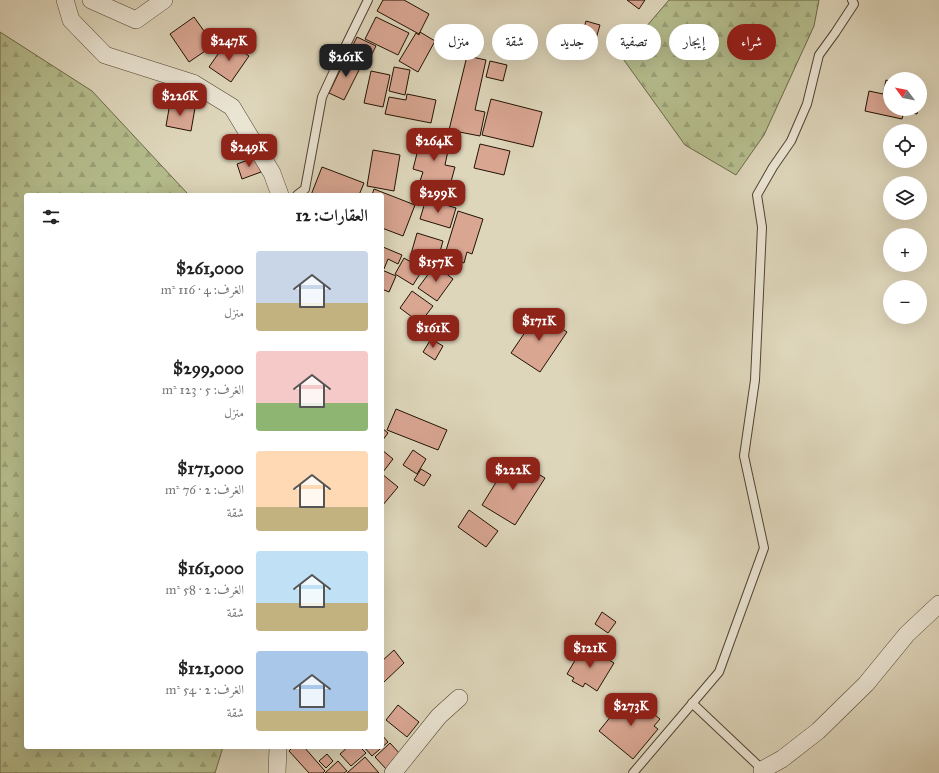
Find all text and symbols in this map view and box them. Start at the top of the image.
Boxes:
chip: منزل [434,24,484,60]
chip: شقة [492,24,538,60]
chip: جديد [546,24,598,60]
chip: تصفية [606,24,661,60]
chip: إيجار [669,24,719,60]
chip: شراء [727,24,776,60]
pin: $247K [201,28,257,62]
text: $247K [210,33,248,49]
pin: $261K [318,44,374,78]
text: $261K [328,49,364,65]
north arrow [883,72,927,116]
map controls [883,72,927,324]
pin: $226K [152,83,208,117]
text: $226K [162,88,198,104]
button: locate [883,124,927,168]
pin: $264K [406,128,462,162]
text: $264K [415,133,453,149]
pin: $249K [221,134,277,168]
text: $249K [230,139,268,155]
button: layers [883,176,927,220]
pin: $299K [410,180,466,214]
text: $299K [419,185,457,201]
text: العقارات: 12 [296,205,368,226]
icon: filters [40,206,62,228]
button: + [883,228,927,272]
pin: $157K [408,249,464,283]
text: $157K [418,254,454,270]
text: $261,000 [176,258,244,279]
icon: home [288,267,336,315]
button: − [883,280,927,324]
text: الغرف: 4 · 116 m² [161,282,244,298]
text: منزل [224,305,244,321]
pin: $171K [511,308,567,342]
text: $171K [522,313,556,329]
pin: $161K [405,315,461,349]
text: $161K [416,320,450,336]
text: $299,000 [173,358,244,379]
icon: home [288,367,336,415]
text: الغرف: 5 · 123 m² [162,382,244,398]
text: منزل [224,405,244,421]
pin: $222K [485,457,541,491]
text: $171,000 [177,458,244,479]
text: $222K [495,462,531,478]
icon: home [288,467,336,515]
text: الغرف: 2 · 76 m² [165,482,244,498]
text: شقة [227,505,244,521]
text: $161,000 [178,558,244,579]
icon: home [288,567,336,615]
text: الغرف: 2 · 58 m² [165,582,244,598]
text: شقة [227,605,244,621]
pin: $121K [562,635,618,669]
text: $121K [573,640,607,656]
text: $121,000 [178,658,244,679]
icon: home [288,667,336,715]
text: الغرف: 2 · 54 m² [166,682,244,698]
pin: $273K [603,693,659,727]
text: $273K [613,698,649,714]
text: شقة [227,705,244,721]

